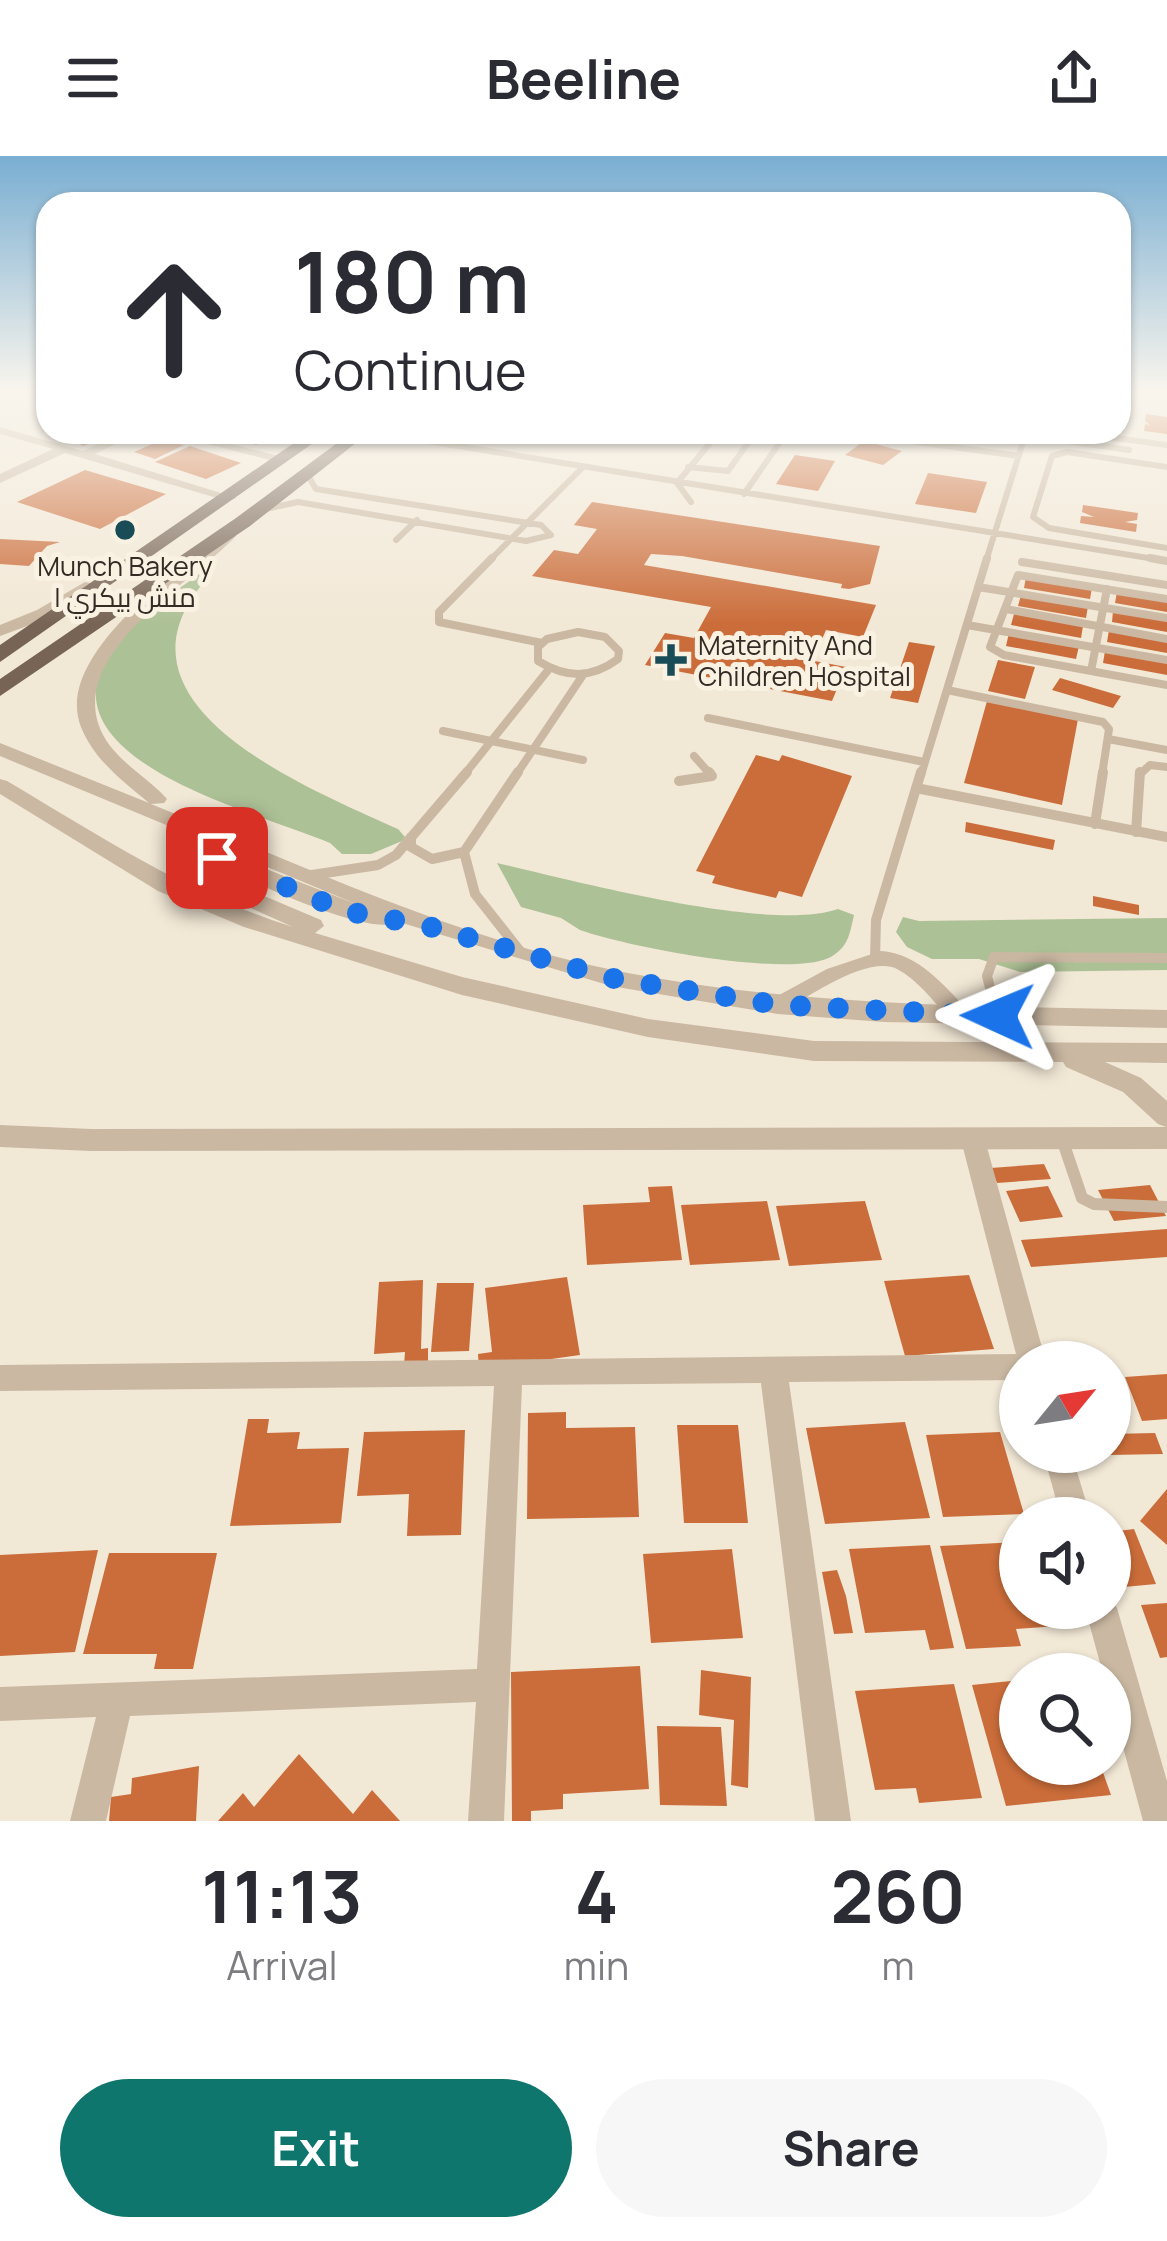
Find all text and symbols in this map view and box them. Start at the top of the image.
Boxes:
text: Beeline [486,41,681,115]
icon: menu [60,45,126,111]
icon: share [1041,45,1107,111]
text: 180 m [294,223,530,338]
icon: ahead [96,240,252,396]
text: Continue [294,332,527,406]
marker: Munch Bakery | منش بيكري [112,517,138,543]
place label: Munch Bakery | منش بيكري [37,547,213,619]
place label: Maternity And Children Hospital [698,626,911,694]
marker: Maternity And Children Hospital [655,644,687,676]
pin [166,807,268,909]
icon: arrive [184,825,250,891]
position arrow [935,953,1061,1079]
north arrow [999,1341,1131,1473]
map controls [999,1341,1131,1785]
button: sound [999,1497,1131,1629]
button: search [999,1653,1131,1785]
text: 11:13 [201,1846,363,1945]
text: 4 [575,1846,618,1945]
text: 260 [831,1846,966,1945]
text: Arrival [226,1938,338,1992]
text: min [564,1938,629,1992]
text: m [882,1938,915,1992]
button: Exit [60,2079,572,2217]
button: Share [596,2079,1107,2217]

